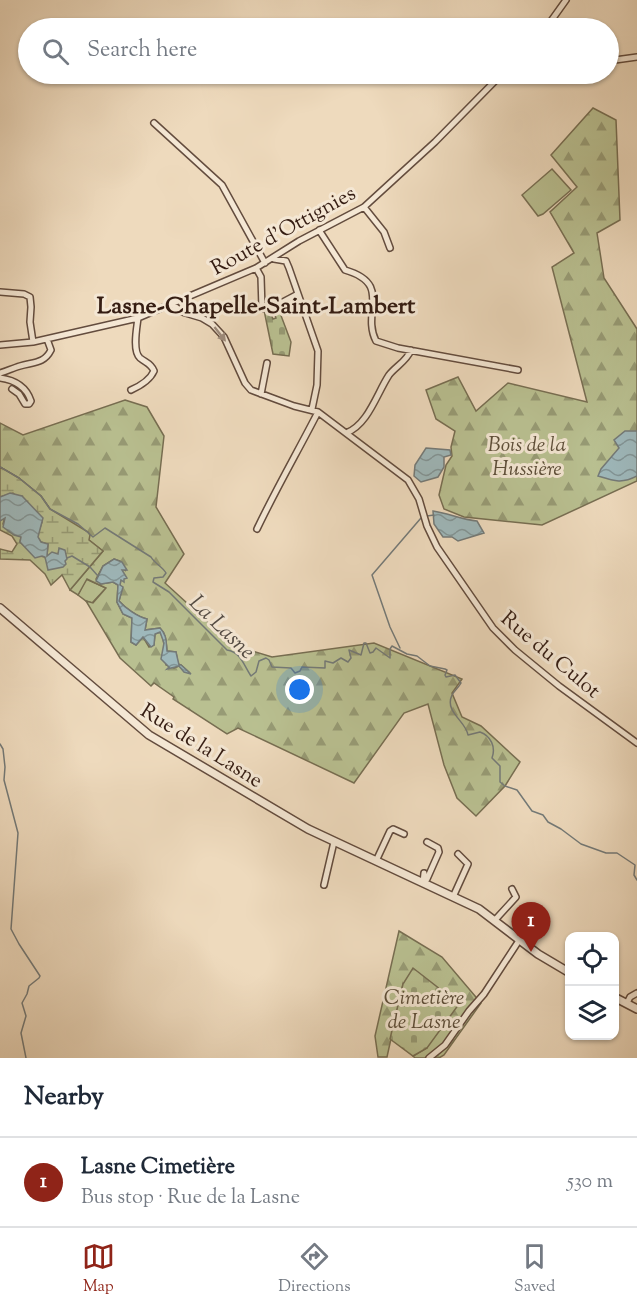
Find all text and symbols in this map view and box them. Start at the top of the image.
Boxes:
search box [18,18,619,84]
icon: search [39,35,72,68]
text: Search here [87,35,197,67]
street label: Route d'Ottignies [206,180,362,284]
district label: Lasne-Chapelle-Saint-Lambert [97,290,416,324]
one-way arrow [214,326,227,342]
park label: Bois de la Hussière [488,431,566,485]
water label: La Lasne [181,589,261,668]
street label: Rue du Culot [493,605,606,706]
your location [285,675,314,704]
street label: Rue de la Lasne [134,697,268,796]
pin: 1 [512,902,550,952]
map controls [565,932,619,1040]
button: locate [565,932,619,986]
park label: Cimetière de Lasne [384,984,464,1038]
button: layers [565,986,619,1040]
text: Nearby [24,1079,104,1116]
text: Lasne Cimetière [81,1152,235,1184]
text: 1 [40,1168,47,1197]
text: 530 m [567,1168,613,1197]
text: Bus stop · Rue de la Lasne [81,1184,300,1213]
tab: Map [82,1240,115,1299]
tab: Directions [278,1240,351,1299]
tab: Saved [514,1240,555,1299]

